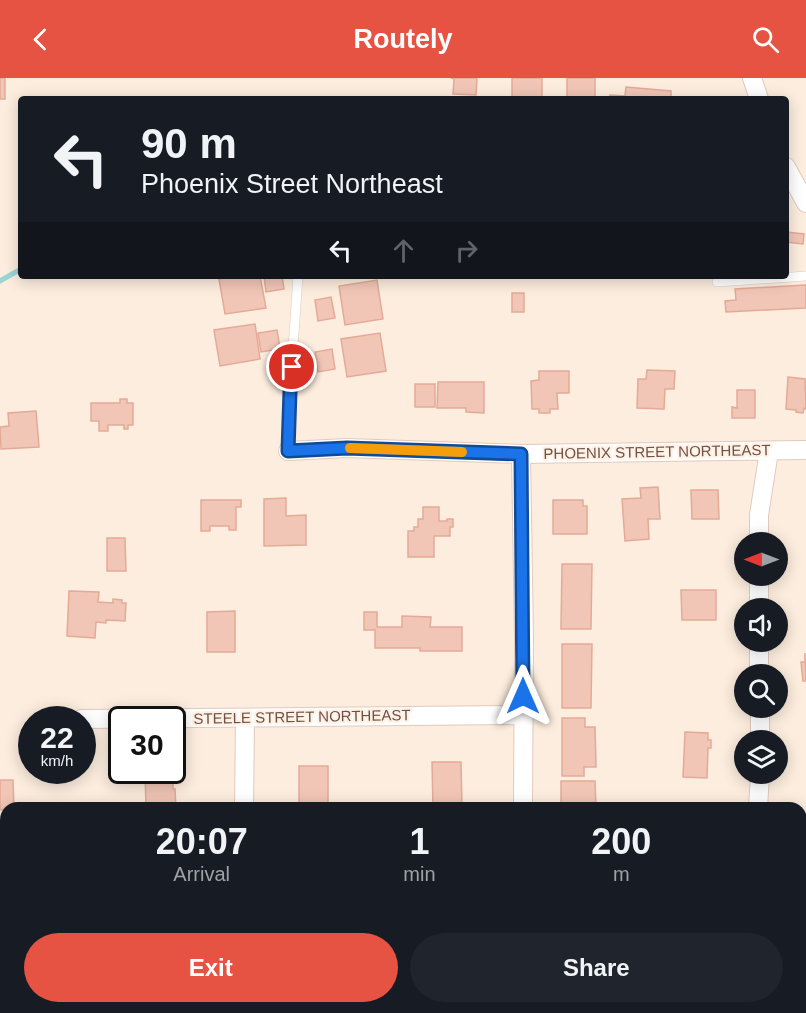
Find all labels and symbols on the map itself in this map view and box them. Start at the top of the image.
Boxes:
pin [266,341,317,392]
street label: PHOENIX STREET NORTHEAST [543,441,771,462]
north arrow [734,532,788,586]
position arrow [491,664,555,728]
speed limit sign: 30 [108,706,186,784]
street label: STEELE STREET NORTHEAST [193,706,411,727]

